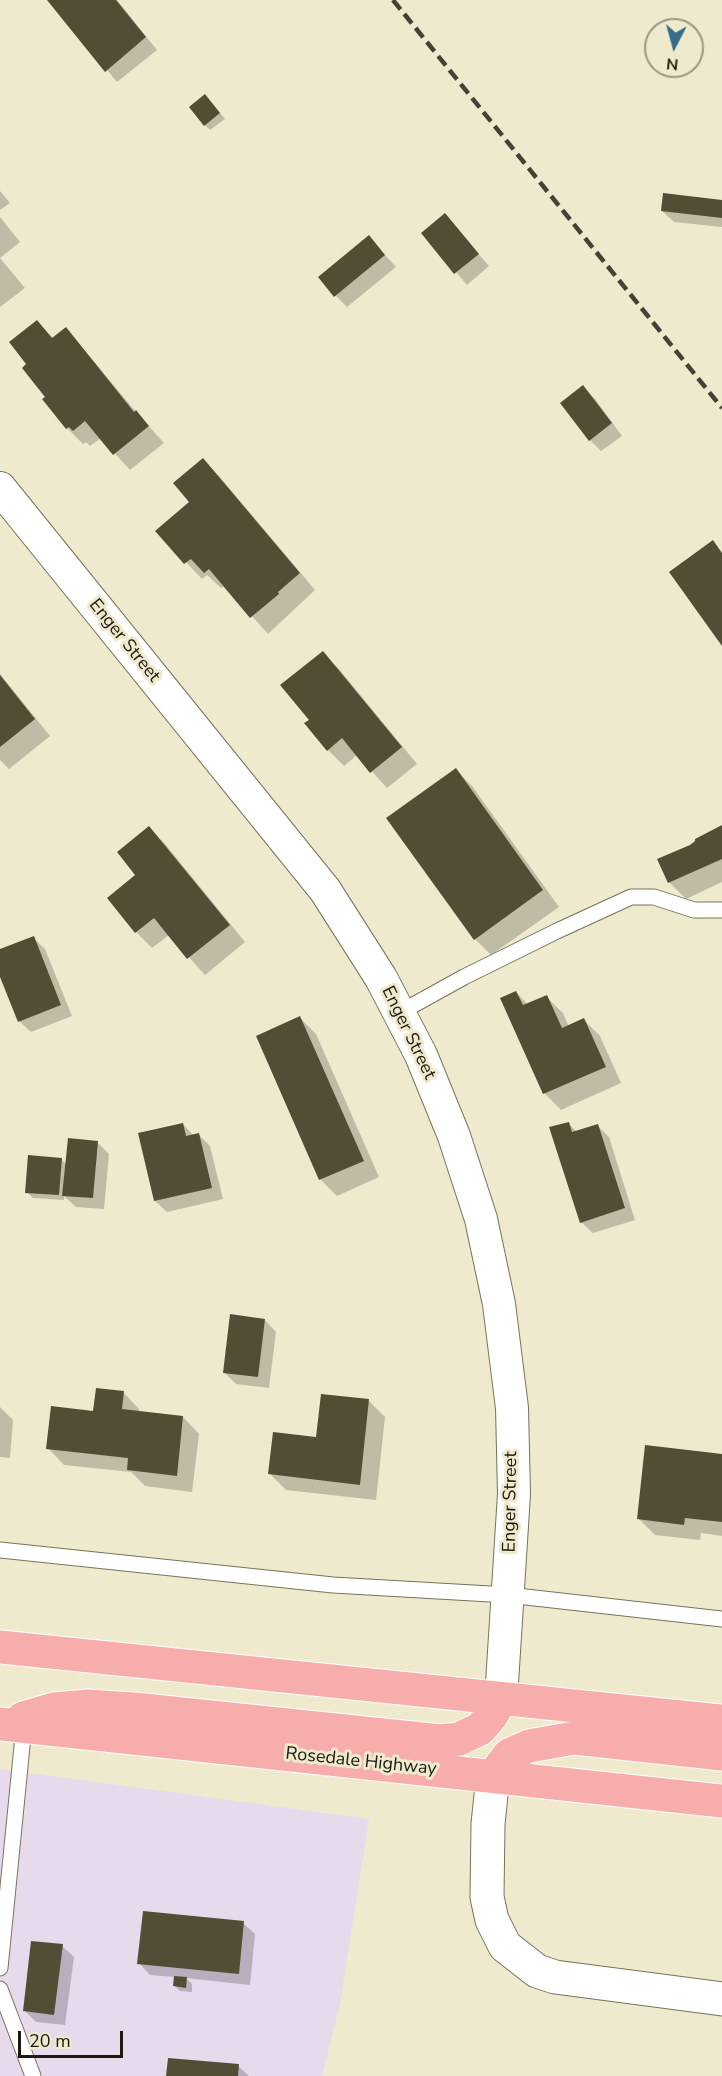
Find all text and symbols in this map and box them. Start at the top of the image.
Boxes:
north arrow [644,18,704,78]
text: N [665,52,679,75]
street label: Enger Street [84,595,164,687]
street label: Enger Street [376,983,440,1083]
street label: Enger Street [499,1451,523,1553]
street label: Rosedale Highway [284,1743,438,1781]
scale bar [21,2019,126,2057]
text: 20 m [29,2029,71,2053]

